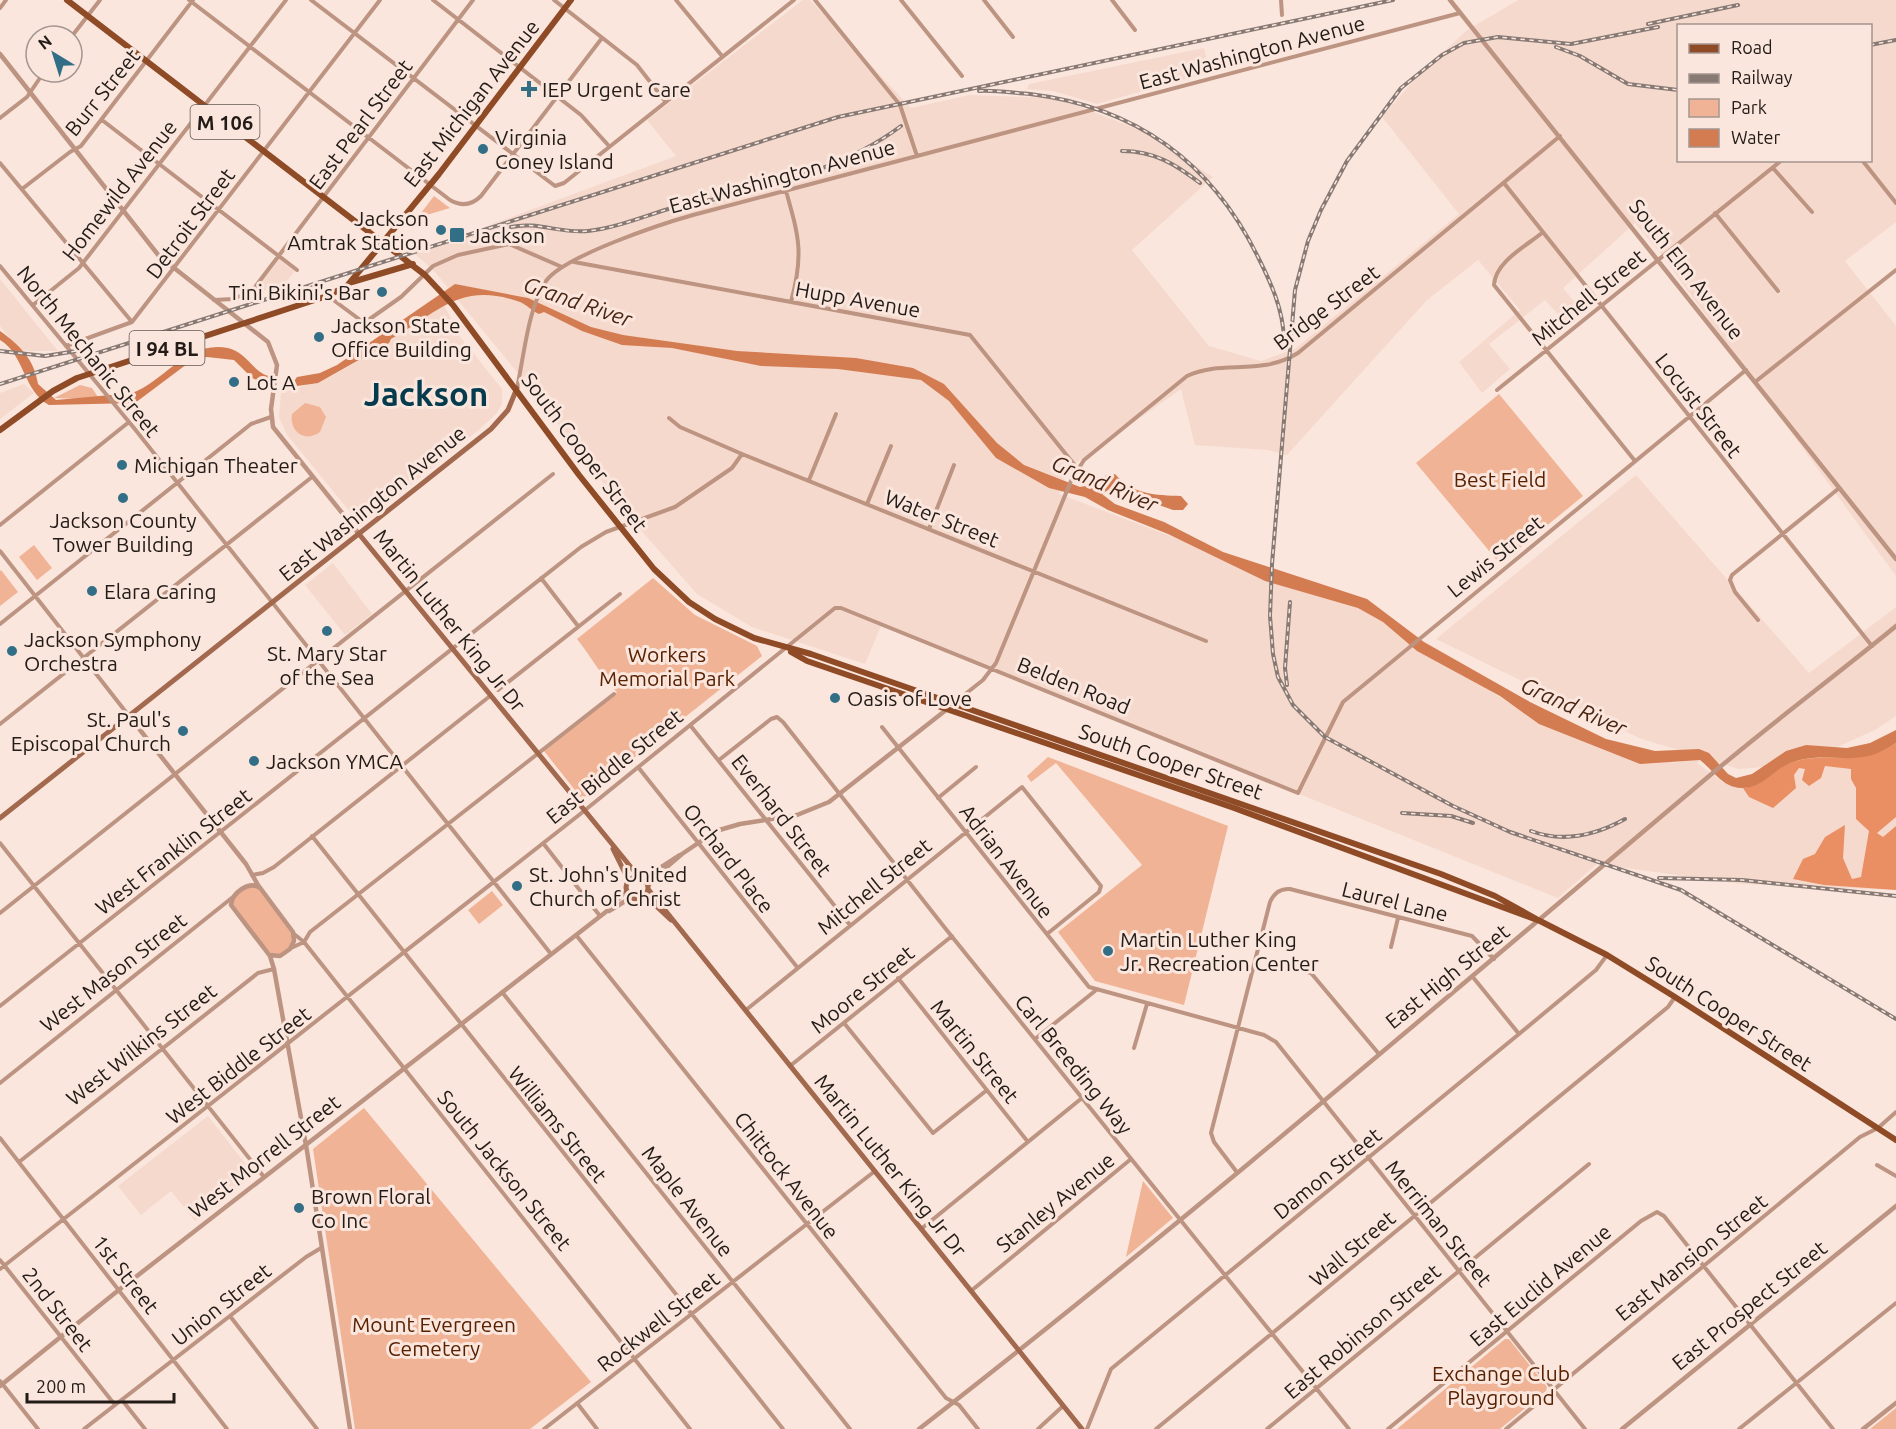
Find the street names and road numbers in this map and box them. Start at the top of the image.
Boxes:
street label: East Washington Avenue [1136,10,1368,94]
street label: East Michigan Avenue [398,15,544,191]
street label: Burr Street [60,44,144,140]
street label: East Pearl Street [303,54,417,194]
road number: M 106 [190,105,260,139]
street label: Homewild Avenue [57,115,181,265]
street label: East Washington Avenue [666,134,898,218]
street label: Detroit Street [141,163,239,283]
street label: South Elm Avenue [1625,194,1749,344]
street label: Mitchell Street [1526,244,1650,350]
street label: Bridge Street [1269,260,1383,354]
street label: North Mechanic Street [13,261,165,441]
street label: Hupp Avenue [793,276,923,322]
road number: I 94 BL [130,331,204,365]
street label: Locust Street [1651,348,1747,462]
street label: South Cooper Street [517,368,653,536]
street label: East Washington Avenue [274,420,470,586]
street label: Water Street [881,484,1003,552]
street label: Lewis Street [1442,510,1548,602]
street label: Martin Luther King Jr Dr [369,524,531,716]
street label: Belden Road [1014,651,1134,719]
street label: East Biddle Street [541,704,687,828]
street label: South Cooper Street [1076,718,1266,804]
street label: Everhard Street [727,749,837,881]
street label: West Franklin Street [90,783,256,919]
street label: Orchard Place [679,799,779,917]
street label: Adrian Avenue [955,800,1059,922]
street label: Mitchell Street [812,833,936,939]
street label: Laurel Lane [1339,876,1451,926]
street label: West Mason Street [35,908,191,1036]
street label: East High Street [1380,919,1514,1033]
street label: Moore Street [806,940,918,1038]
street label: South Cooper Street [1642,950,1816,1076]
street label: West Wilkins Street [61,978,221,1110]
street label: Carl Breeding Way [1010,989,1138,1139]
street label: Martin Street [926,995,1024,1107]
street label: West Biddle Street [161,1001,315,1129]
street label: Williams Street [504,1061,612,1187]
street label: Martin Luther King Jr Dr [810,1069,972,1261]
street label: South Jackson Street [433,1085,577,1255]
street label: West Morrell Street [184,1089,344,1223]
street label: Chittock Avenue [730,1107,844,1243]
street label: Damon Street [1268,1122,1386,1224]
street label: Maple Avenue [637,1141,739,1261]
street label: Stanley Avenue [991,1147,1119,1257]
street label: Merriman Street [1381,1155,1497,1291]
street label: East Mansion Street [1611,1189,1771,1325]
street label: Wall Street [1304,1205,1400,1291]
street label: East Euclid Avenue [1465,1219,1615,1351]
street label: 1st Street [88,1230,164,1318]
street label: East Prospect Street [1667,1235,1831,1375]
street label: Union Street [167,1258,275,1350]
street label: East Robinson Street [1279,1259,1445,1403]
street label: 2nd Street [18,1262,98,1356]
street label: Rockwell Street [592,1266,724,1376]

